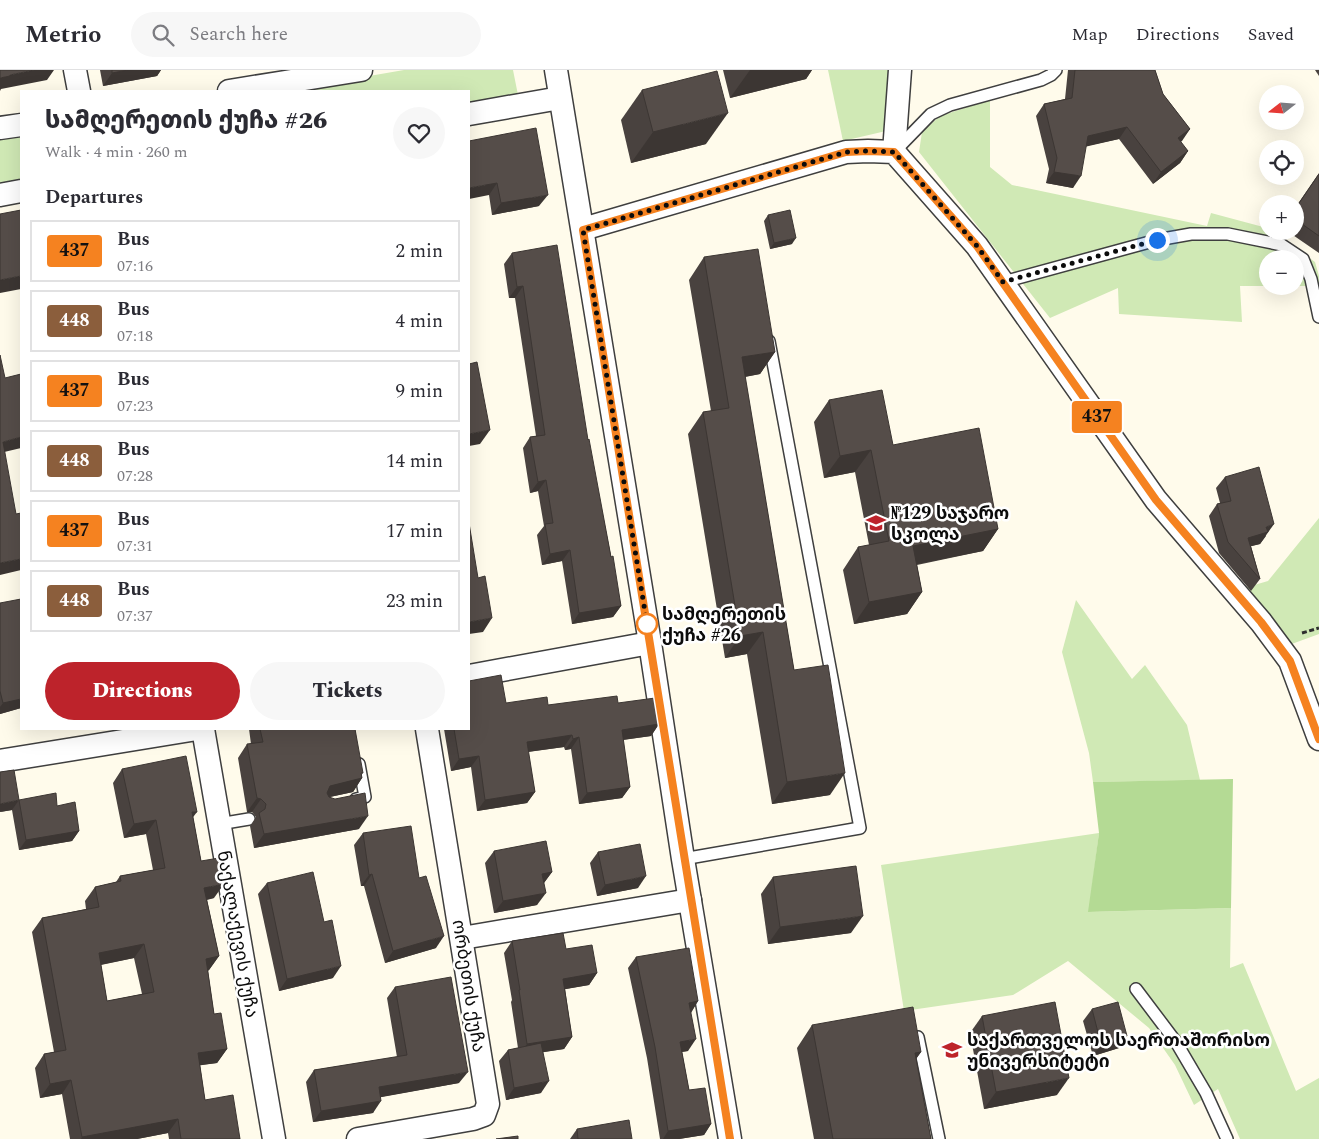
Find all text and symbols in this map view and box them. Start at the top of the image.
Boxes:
search box [131,12,481,57]
text: Metrio [25,17,101,53]
text: Search here [189,20,288,49]
icon: search [149,21,177,49]
text: Map [1072,21,1108,48]
text: Directions [1136,21,1220,48]
text: Saved [1248,21,1294,48]
north arrow [1259,85,1304,130]
map controls [1259,85,1304,295]
text: სამღერეთის ქუჩა #26 [45,103,327,139]
button: heart [393,107,445,159]
text: Walk · 4 min · 260 m [45,140,188,164]
button: locate [1259,140,1304,185]
text: Departures [45,183,143,212]
button: + [1259,195,1304,240]
text: Bus [117,225,150,254]
your location [1145,228,1170,253]
text: 437 [59,237,90,264]
text: 2 min [395,237,443,266]
button: − [1259,250,1304,295]
text: 07:16 [117,254,153,278]
text: Bus [117,295,150,324]
text: 448 [59,307,90,334]
text: 4 min [395,307,443,336]
text: 07:18 [117,324,153,348]
text: Bus [117,365,150,394]
text: 437 [59,377,90,404]
text: 9 min [395,377,443,406]
text: 07:23 [117,394,153,418]
line badge: 437 [1068,401,1126,433]
text: 437 [1082,403,1112,430]
text: Bus [117,435,150,464]
text: 448 [59,447,90,474]
text: 14 min [386,447,443,476]
text: 07:28 [117,464,153,488]
place label: №129 საჯარო სკოლა [891,500,1009,548]
text: Bus [117,505,150,534]
school or university icon: №129 საჯარო სკოლა [865,512,887,534]
text: 437 [59,517,90,544]
text: 17 min [386,517,443,546]
text: 07:31 [117,534,153,558]
text: Bus [117,575,150,604]
text: 448 [59,587,90,614]
text: 23 min [386,587,443,616]
place label: სამღერეთის ქუჩა #26 [662,601,786,649]
text: 07:37 [117,604,153,628]
marker: სამღერეთის ქუჩა #26 [636,613,658,635]
button: Directions [45,662,240,720]
button: Tickets [250,662,445,720]
street label: ნაქალაქევის ქუჩა [210,848,265,1020]
street label: ორბეთის ქუჩა [445,918,492,1054]
place label: საქართველოს საერთაშორისო უნივერსიტეტი [967,1027,1270,1075]
school or university icon: საქართველოს საერთაშორისო უნივერსიტეტი [941,1039,963,1061]

